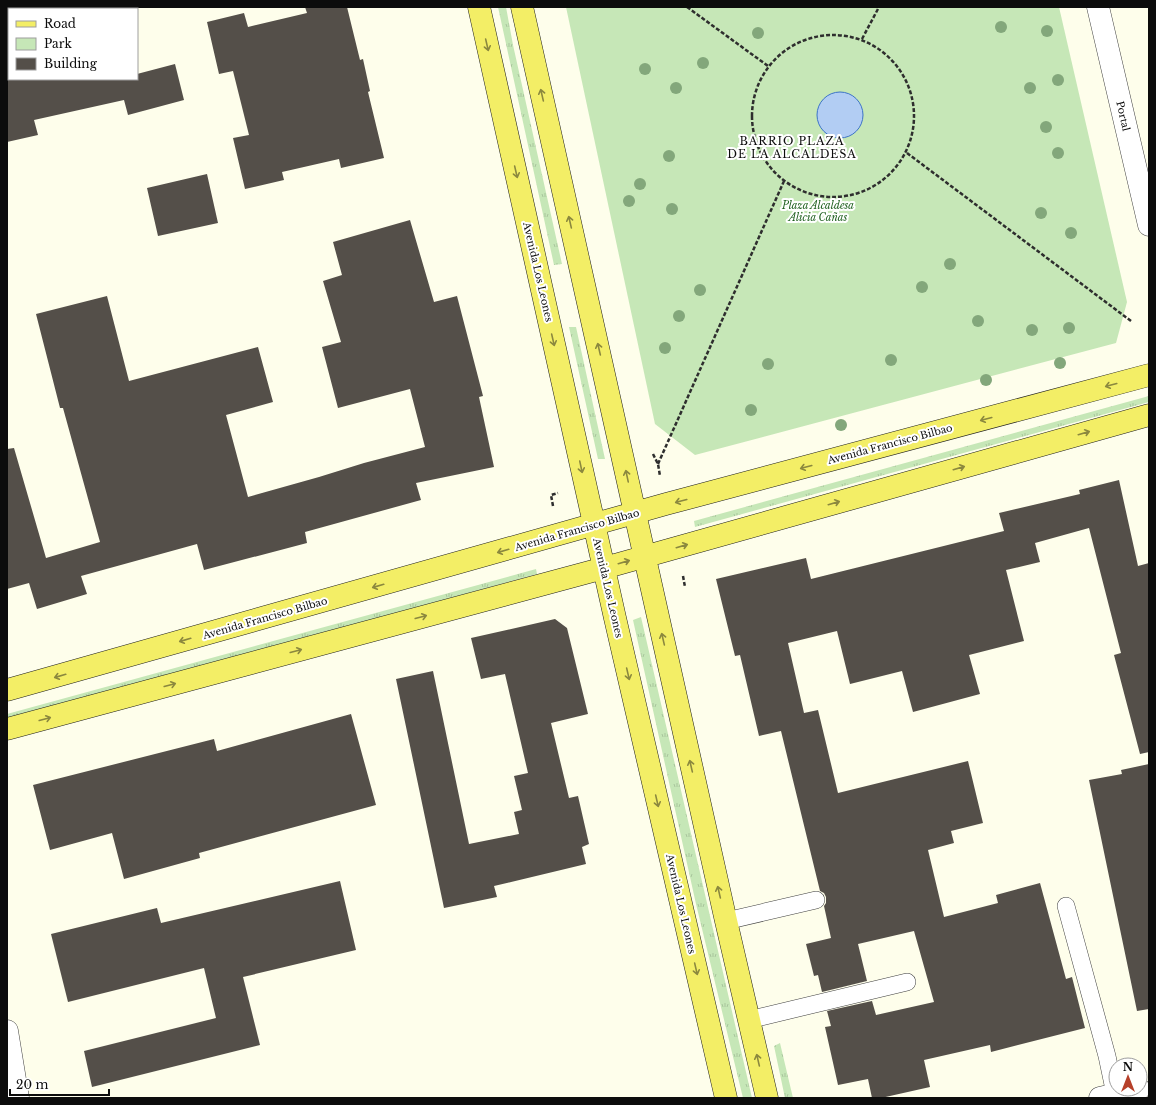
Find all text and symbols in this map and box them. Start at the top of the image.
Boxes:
legend [8,8,138,80]
text: Road [44,16,76,31]
text: Park [44,36,72,51]
one-way arrow [484,38,492,51]
text: Building [44,56,98,71]
one-way arrow [538,89,545,102]
street label: Portal [1113,100,1133,132]
district label: BARRIO PLAZA DE LA ALCALDESA [727,134,857,161]
one-way arrow [512,165,520,178]
park label: Plaza Alcaldesa Alicia Cañas [781,199,854,224]
one-way arrow [566,216,574,229]
street label: Avenida Los Leones [520,220,556,324]
one-way arrow [549,333,557,346]
one-way arrow [594,343,602,356]
one-way arrow [1105,382,1118,389]
one-way arrow [980,415,993,423]
street label: Avenida Francisco Bilbao [825,421,954,467]
one-way arrow [1078,429,1091,436]
one-way arrow [578,460,586,473]
one-way arrow [800,464,813,471]
one-way arrow [952,464,965,471]
one-way arrow [622,470,630,483]
one-way arrow [674,498,687,505]
one-way arrow [827,499,840,506]
street label: Avenida Francisco Bilbao [512,506,641,554]
street label: Avenida Los Leones [590,536,626,640]
one-way arrow [675,542,688,549]
one-way arrow [496,548,509,555]
one-way arrow [617,558,630,565]
one-way arrow [371,583,384,590]
street label: Avenida Francisco Bilbao [200,594,329,642]
one-way arrow [414,613,427,620]
one-way arrow [658,632,666,645]
one-way arrow [179,637,192,644]
one-way arrow [289,647,302,654]
one-way arrow [624,668,632,681]
one-way arrow [54,672,67,680]
one-way arrow [163,681,176,688]
one-way arrow [38,715,51,722]
one-way arrow [687,759,695,772]
one-way arrow [653,794,661,807]
street label: Avenida Los Leones [663,852,699,956]
one-way arrow [715,886,723,899]
one-way arrow [692,962,700,975]
one-way arrow [753,1054,761,1067]
north arrow [1108,1057,1148,1097]
text: N [1123,1060,1134,1074]
scale bar [10,1071,109,1097]
text: 20 m [16,1077,48,1092]

